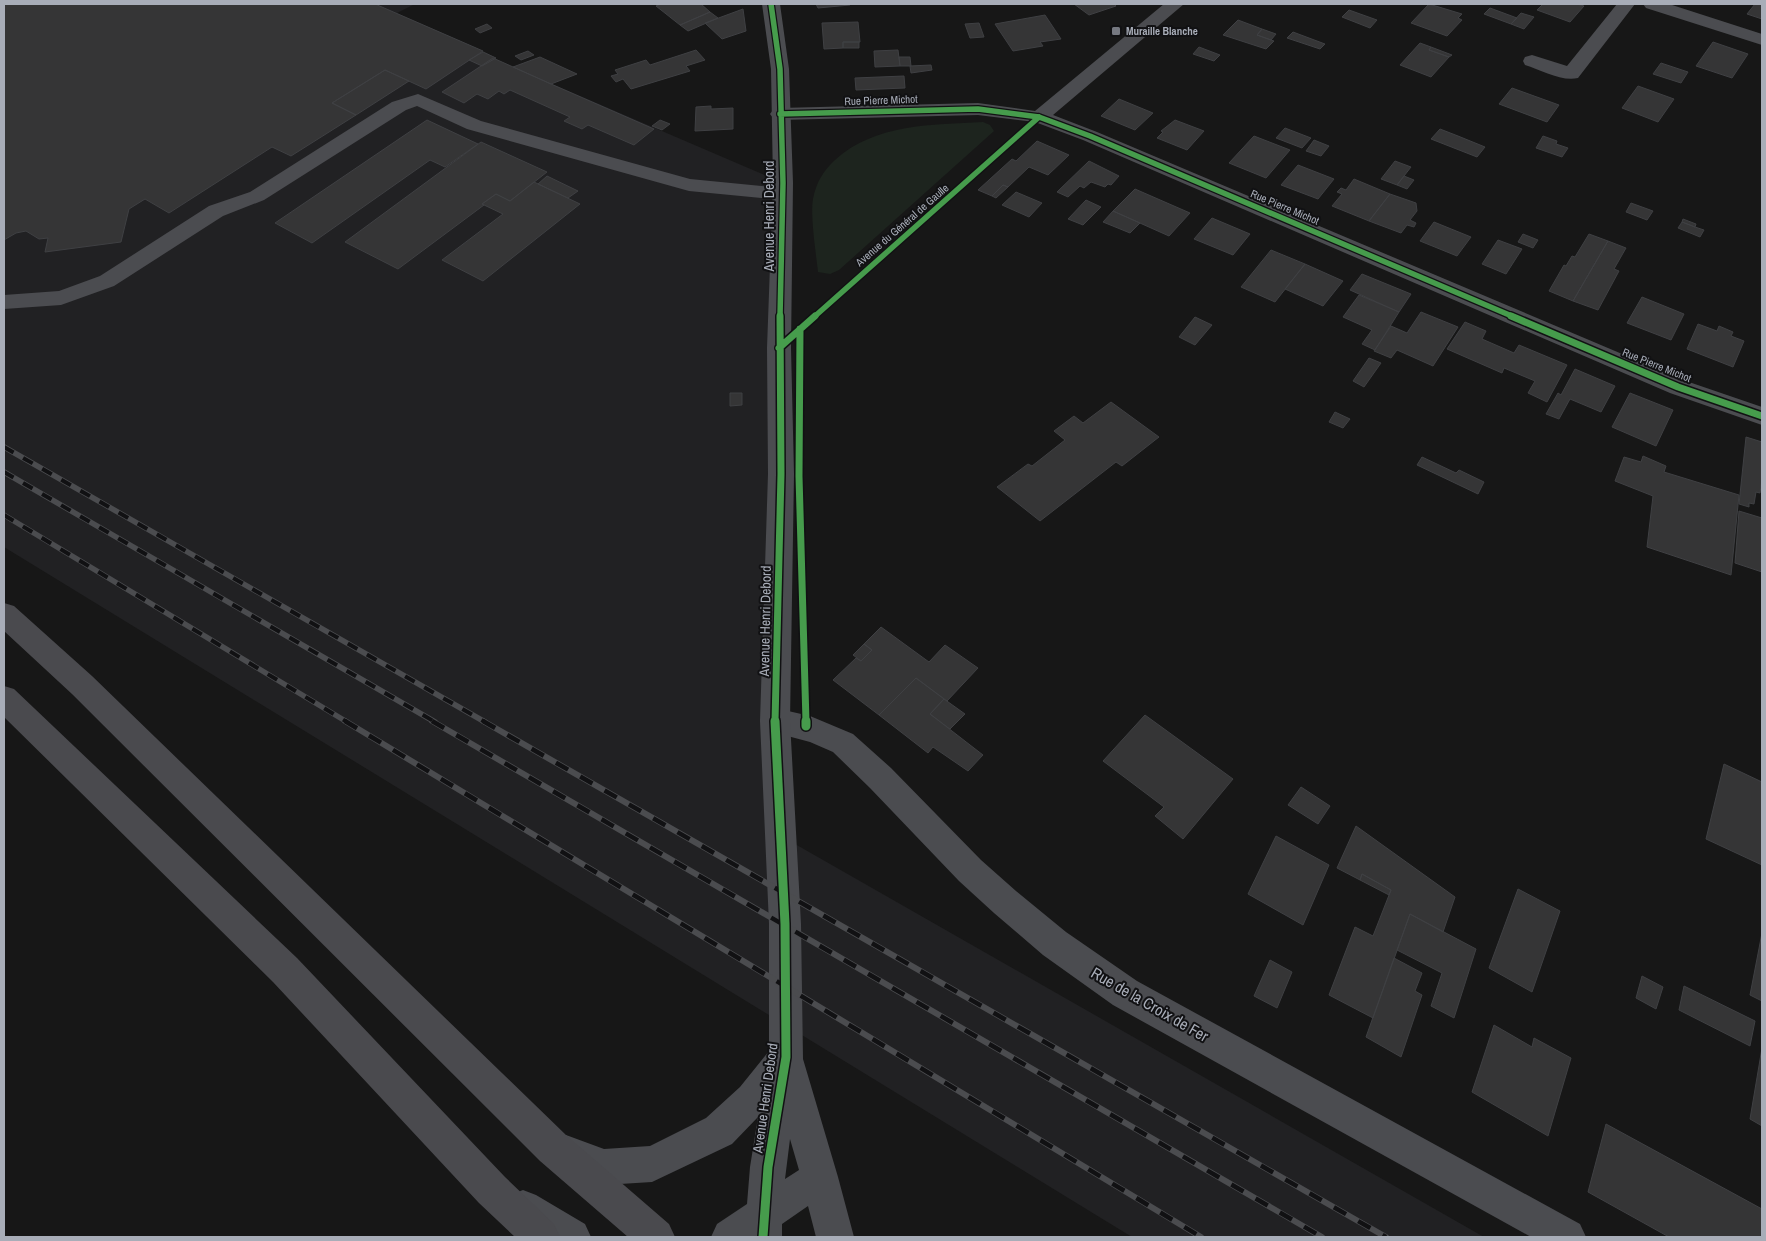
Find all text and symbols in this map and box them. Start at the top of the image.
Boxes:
place label: Muraille Blanche [1126,24,1198,38]
marker: Muraille Blanche [1110,25,1122,37]
street label: Rue Pierre Michot [844,92,918,108]
street label: Avenue Henri Debord [760,161,778,272]
street label: Avenue du Général de Gaulle [852,181,951,270]
street label: Rue Pierre Michot [1249,186,1322,228]
street label: Rue Pierre Michot [1620,345,1694,385]
street label: Avenue Henri Debord [755,565,775,678]
street label: Rue de la Croix de Fer [1087,961,1213,1047]
street label: Avenue Henri Debord [748,1042,782,1155]

